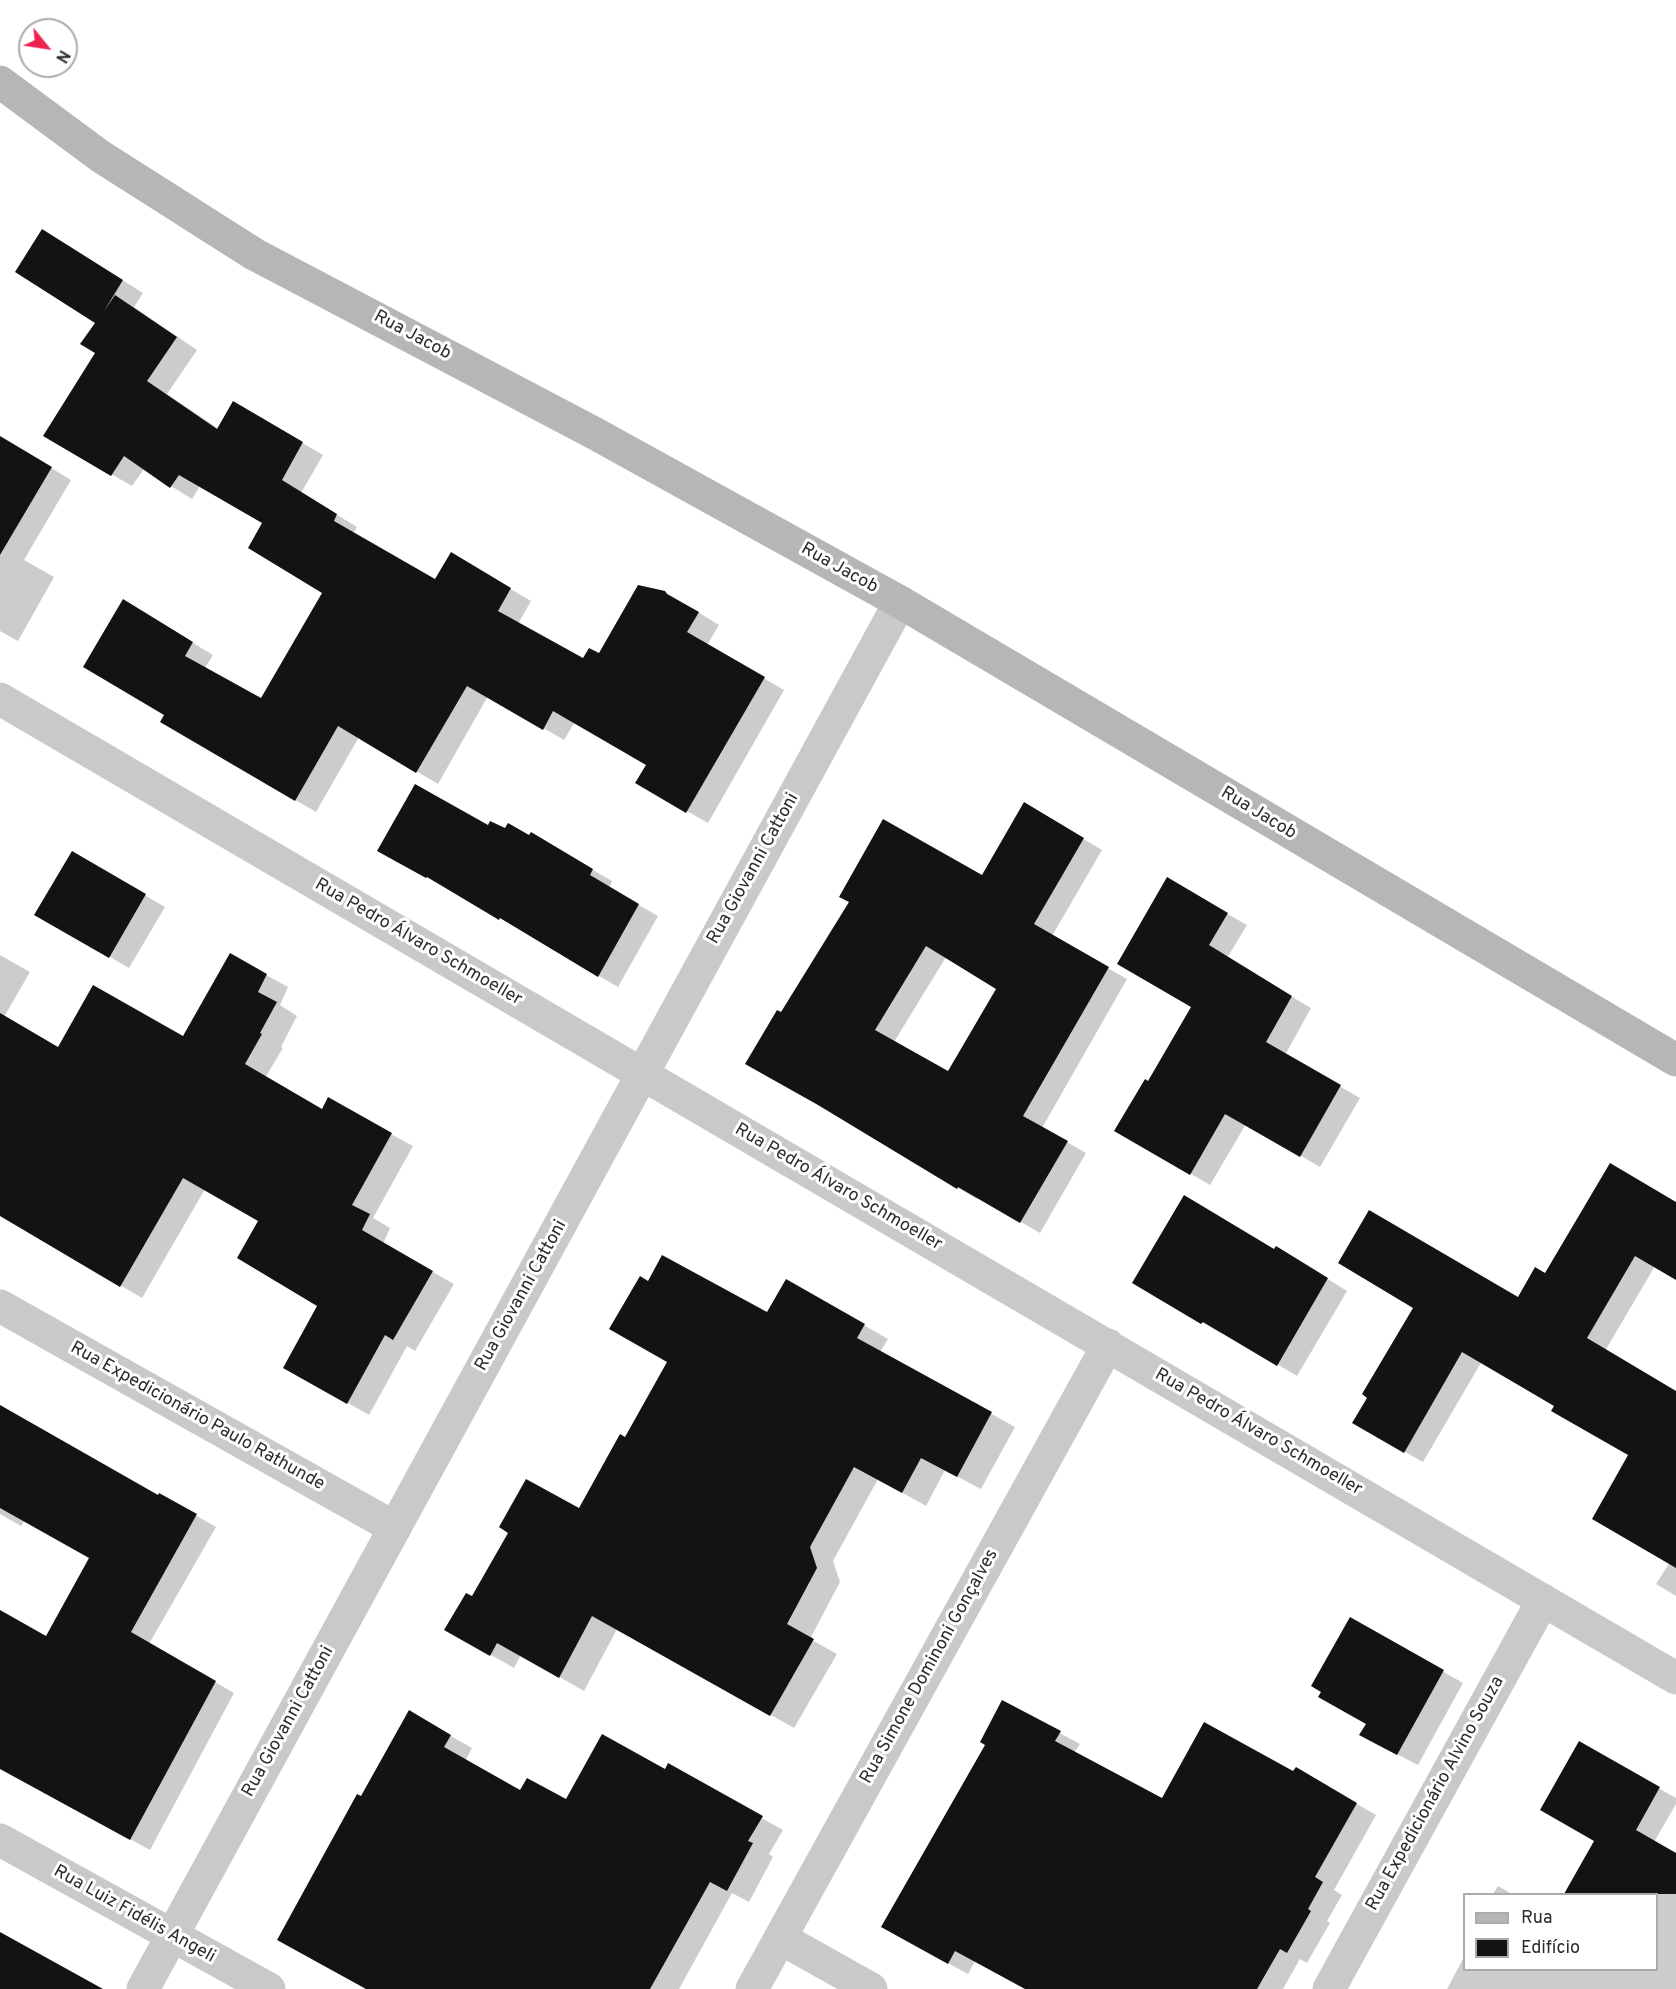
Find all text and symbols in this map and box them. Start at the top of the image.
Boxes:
north arrow [18,18,78,78]
text: N [50,46,73,66]
street label: Rua Jacob [370,307,454,365]
street label: Rua Jacob [797,539,881,599]
street label: Rua Jacob [1216,783,1300,845]
street label: Rua Giovanni Cattoni [704,790,804,948]
street label: Rua Pedro Álvaro Schmoeller [310,875,526,1011]
street label: Rua Pedro Álvaro Schmoeller [730,1120,946,1256]
street label: Rua Giovanni Cattoni [472,1217,572,1375]
street label: Rua Expedicionário Paulo Rathunde [66,1338,328,1496]
street label: Rua Pedro Álvaro Schmoeller [1150,1365,1366,1501]
street label: Rua Simone Dominoni Gonçalves [856,1546,1004,1788]
street label: Rua Giovanni Cattoni [239,1643,339,1801]
street label: Rua Expedicionário Alvino Souza [1362,1673,1510,1915]
street label: Rua Luiz Fidélis Angeli [49,1861,219,1969]
legend [1463,1893,1658,1971]
text: Rua [1521,1907,1552,1930]
text: Edifício [1521,1937,1580,1960]

